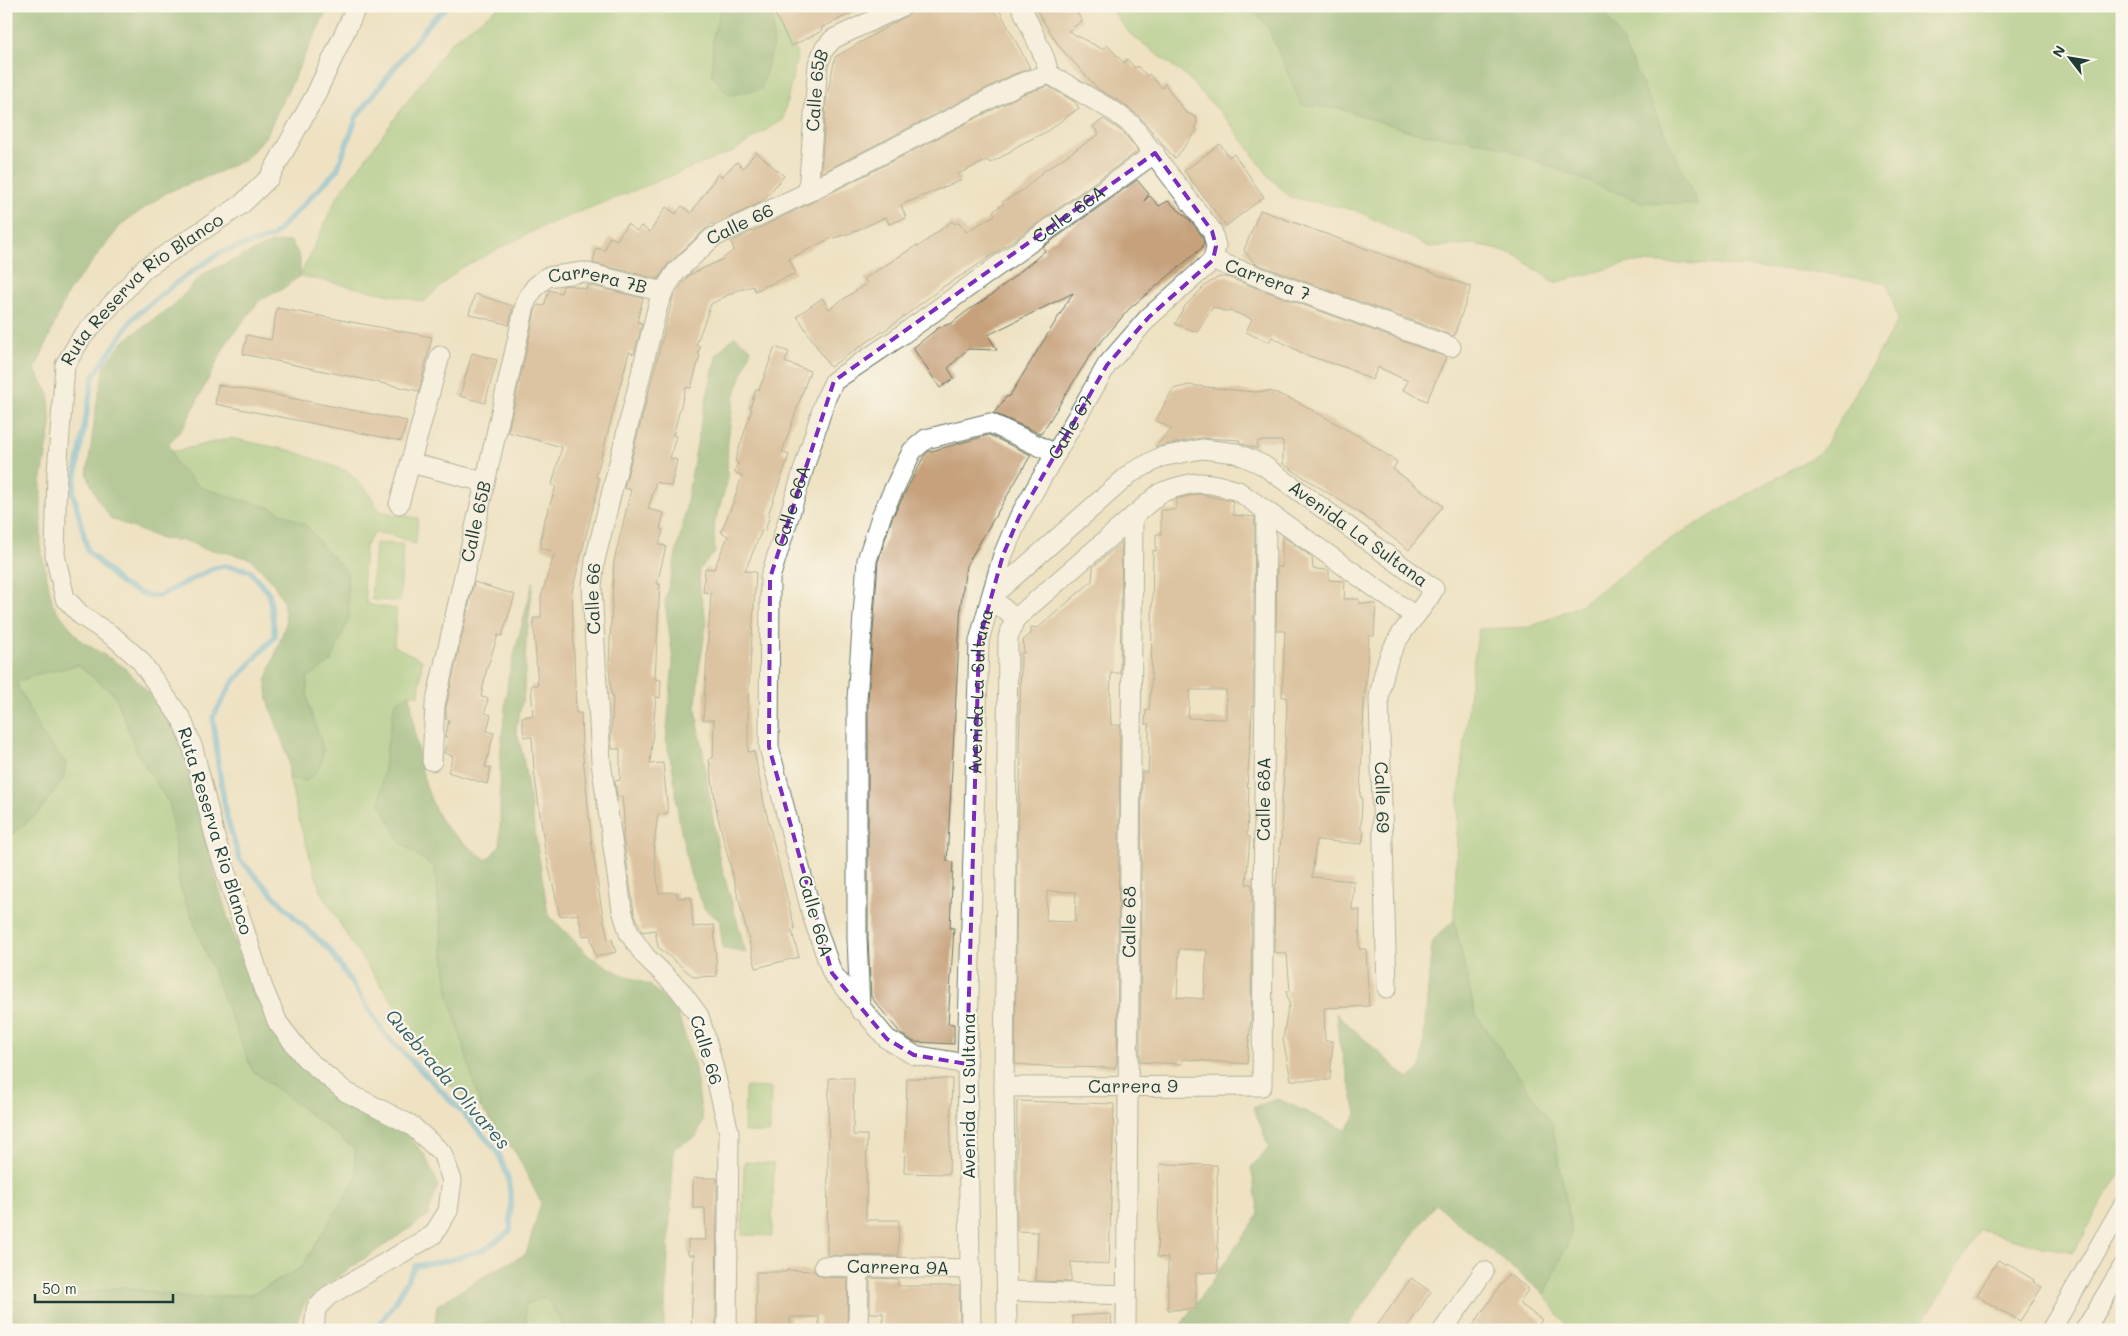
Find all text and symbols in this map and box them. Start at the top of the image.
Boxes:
north arrow [2046,32,2096,82]
text: N [2048,42,2069,61]
street label: Calle 65B [800,45,834,132]
street label: Calle 66A [1027,180,1110,248]
street label: Calle 66 [702,197,777,250]
street label: Ruta Reserva Rio Blanco [55,207,228,369]
street label: Carrera 7 [1222,252,1314,306]
street label: Carrera 7B [546,259,650,299]
street label: Calle 67 [1042,390,1098,464]
street label: Calle 66A [767,462,815,550]
street label: Avenida La Sultana [1284,475,1433,592]
street label: Calle 65B [455,479,496,564]
street label: Calle 66 [579,561,606,635]
street label: Avenida La Sultana [962,606,998,775]
street label: Ruta Reserva Rio Blanco [173,724,259,938]
street label: Calle 68A [1251,757,1275,841]
street label: Calle 69 [1370,761,1396,834]
street label: Calle 66A [793,872,839,960]
street label: Calle 68 [1116,886,1141,958]
water label: Quebrada Olivares [380,1003,516,1154]
street label: Calle 66 [685,1012,729,1088]
street label: Avenida La Sultana [956,1013,980,1179]
street label: Carrera 9 [1088,1073,1178,1098]
street label: Carrera 9A [847,1253,949,1280]
scale bar [35,1271,172,1303]
text: 50 m [42,1278,77,1298]

